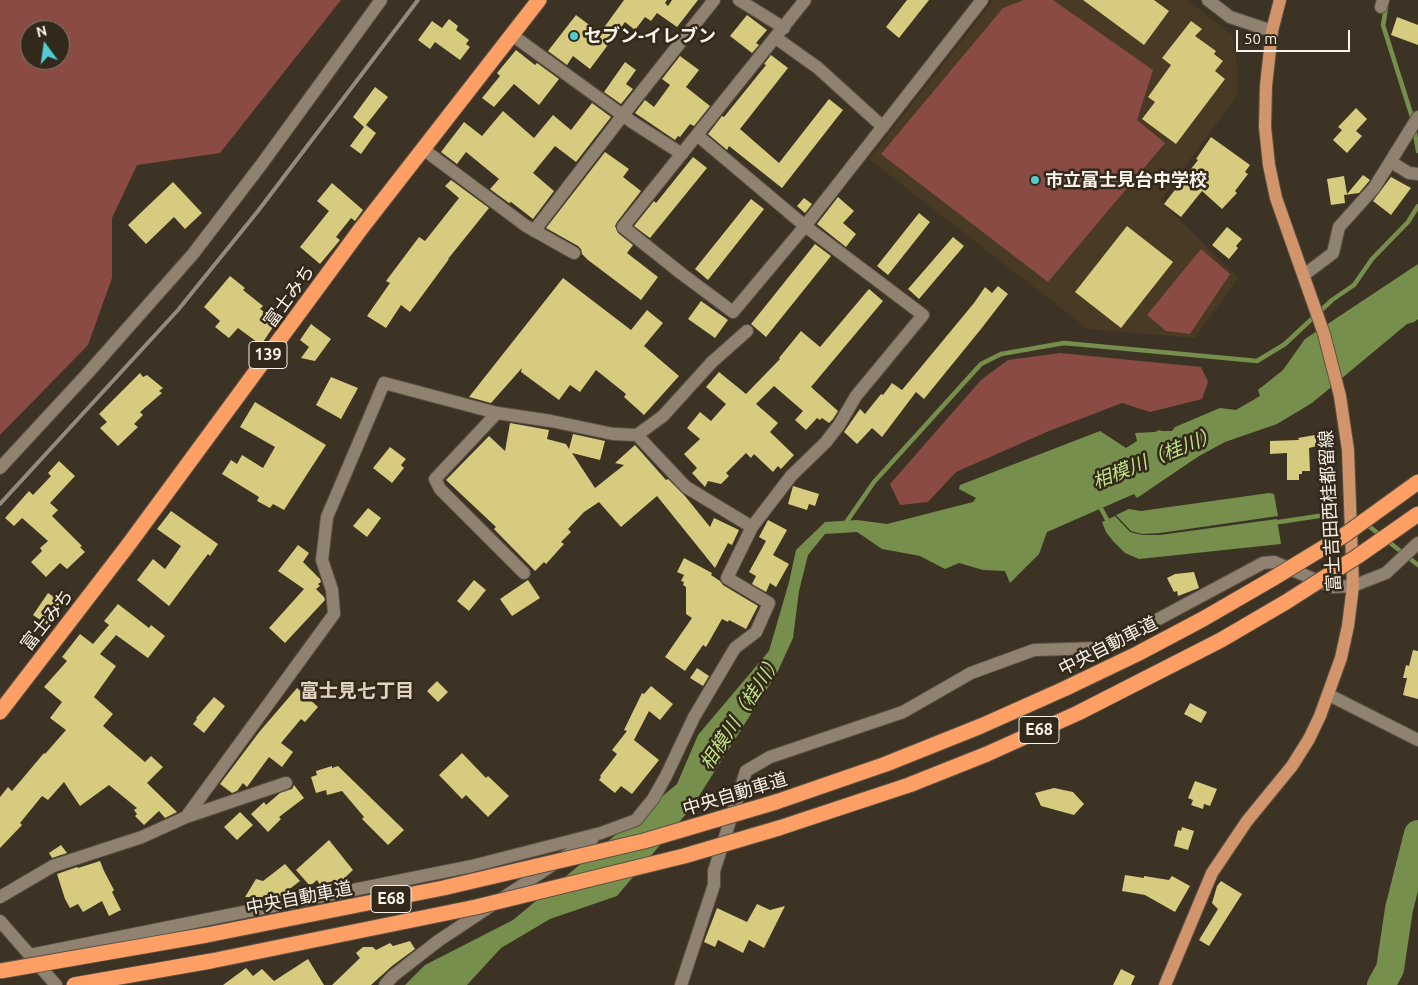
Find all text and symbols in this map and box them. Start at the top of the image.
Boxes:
north arrow [20,20,70,70]
scale bar [1238,20,1352,52]
text: N [35,22,49,40]
place label: セブン-イレブン [584,25,716,47]
marker: セブン-イレブン [568,30,580,42]
text: 50 m [1244,30,1277,47]
place label: 市立富士見台中学校 [1045,169,1207,191]
marker: 市立富士見台中学校 [1029,174,1041,186]
street label: 富士みち [259,261,319,331]
road number: 139 [249,342,287,368]
water label: 相模川（桂川） [1089,423,1221,493]
street label: 富士吉田西桂都留線 [1315,430,1345,592]
street label: 富士みち [16,585,78,655]
street label: 中央自動車道 [1055,612,1161,680]
water label: 相模川（桂川） [695,650,787,774]
district label: 富士見七丁目 [300,680,414,702]
road number: E68 [1019,716,1059,744]
street label: 中央自動車道 [680,768,790,820]
street label: 中央自動車道 [244,877,354,919]
road number: E68 [371,886,411,912]

